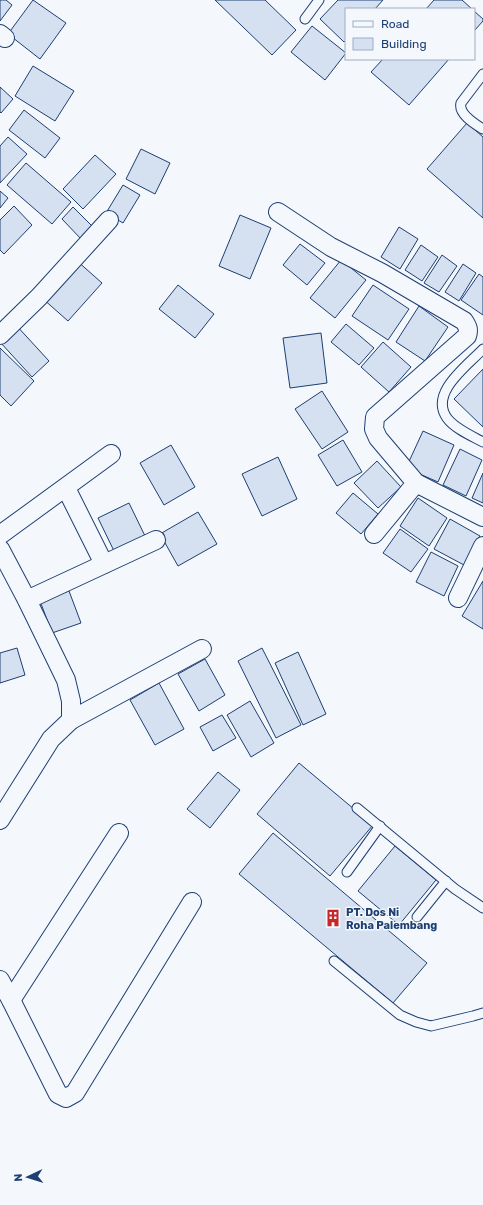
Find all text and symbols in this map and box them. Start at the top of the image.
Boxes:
legend [345,8,475,60]
text: Road [381,17,409,31]
text: Building [381,37,427,51]
place label: PT. Dos Ni Roha Palembang [346,906,437,932]
building icon: PT. Dos Ni Roha Palembang [323,908,343,928]
north arrow [8,1157,48,1197]
text: N [12,1173,25,1182]

